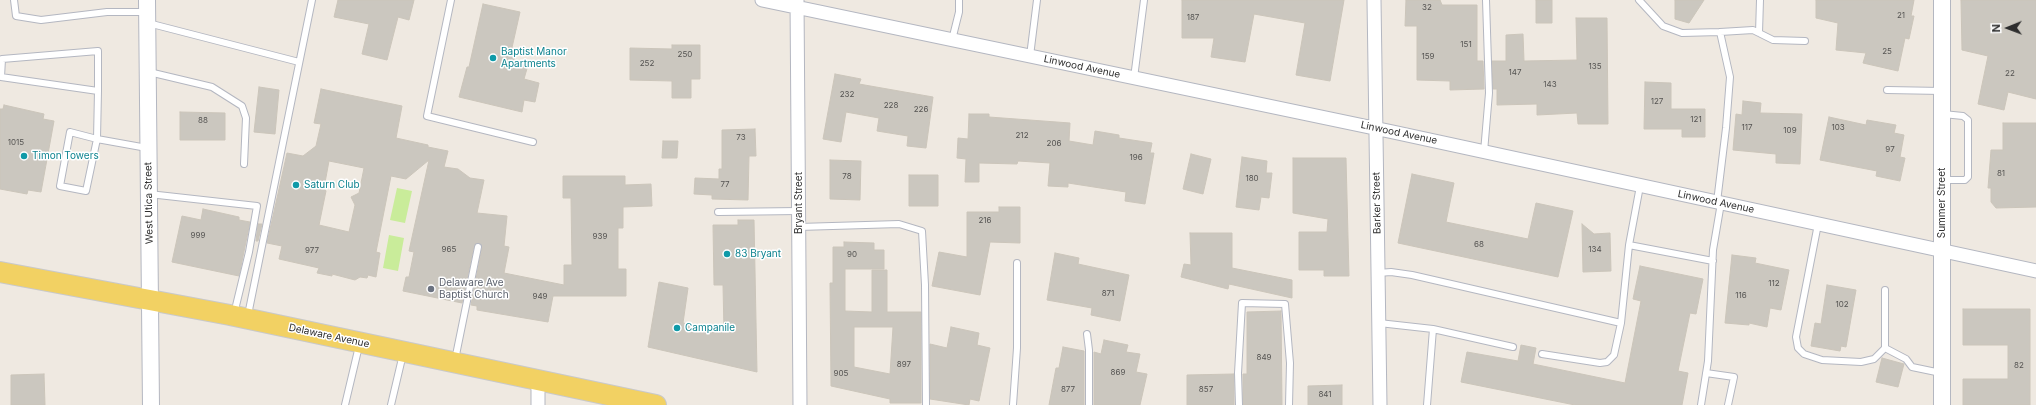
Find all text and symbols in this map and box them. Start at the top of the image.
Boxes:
house number: 32 [1422,3,1432,13]
north arrow [1988,8,2028,48]
house number: 21 [1897,11,1905,21]
house number: 187 [1187,13,1199,23]
text: N [1989,24,2003,33]
house number: 151 [1460,40,1472,50]
place label: Baptist Manor Apartments [501,46,567,70]
house number: 25 [1882,47,1892,57]
house number: 250 [678,50,692,60]
house number: 159 [1421,52,1435,62]
marker: Baptist Manor Apartments [488,53,498,63]
street label: Linwood Avenue [1043,53,1121,81]
house number: 252 [640,59,654,69]
house number: 135 [1588,62,1602,72]
house number: 147 [1509,68,1521,78]
house number: 22 [2005,69,2015,79]
house number: 143 [1543,80,1557,90]
house number: 232 [840,90,854,100]
house number: 127 [1651,97,1663,107]
house number: 228 [884,101,898,111]
house number: 226 [914,105,928,115]
house number: 121 [1690,115,1702,125]
house number: 88 [198,116,208,126]
street label: Linwood Avenue [1360,119,1438,147]
house number: 117 [1741,123,1753,133]
house number: 103 [1831,123,1845,133]
house number: 109 [1783,126,1797,136]
house number: 212 [1015,131,1029,141]
house number: 73 [736,133,746,143]
house number: 1015 [8,138,24,148]
house number: 206 [1047,139,1061,149]
house number: 97 [1885,145,1895,155]
place label: Timon Towers [32,150,99,162]
marker: Timon Towers [19,151,29,161]
house number: 196 [1129,153,1143,163]
street label: West Utica Street [142,162,156,244]
street label: Summer Street [1936,168,1948,238]
house number: 81 [1997,169,2005,179]
street label: Bryant Street [793,172,805,234]
house number: 78 [842,172,852,182]
street label: Barker Street [1370,172,1384,234]
house number: 180 [1245,174,1259,184]
place label: Saturn Club [304,179,360,191]
marker: Saturn Club [291,180,301,190]
house number: 77 [720,180,730,190]
street label: Linwood Avenue [1677,188,1755,216]
house number: 216 [978,216,992,226]
house number: 999 [191,231,205,241]
house number: 939 [593,232,607,242]
house number: 68 [1474,240,1484,250]
house number: 965 [442,245,456,255]
house number: 134 [1588,245,1602,255]
house number: 977 [305,246,319,256]
place label: 83 Bryant [735,248,781,260]
marker: 83 Bryant [722,249,732,259]
house number: 90 [847,250,857,260]
place label: Delaware Ave Baptist Church [439,277,509,300]
house number: 112 [1768,279,1780,289]
marker: Delaware Ave Baptist Church [426,284,436,294]
house number: 871 [1102,289,1114,299]
house number: 116 [1735,291,1747,301]
house number: 949 [532,292,548,302]
house number: 102 [1835,300,1849,310]
street label: Delaware Avenue [288,322,370,350]
place label: Campanile [685,322,735,334]
marker: Campanile [672,323,682,333]
house number: 849 [1256,353,1272,363]
house number: 897 [897,360,911,370]
house number: 82 [2014,361,2024,371]
house number: 869 [1111,368,1125,378]
house number: 905 [834,369,848,379]
house number: 877 [1061,385,1075,395]
house number: 857 [1199,385,1213,395]
house number: 841 [1318,390,1332,400]

